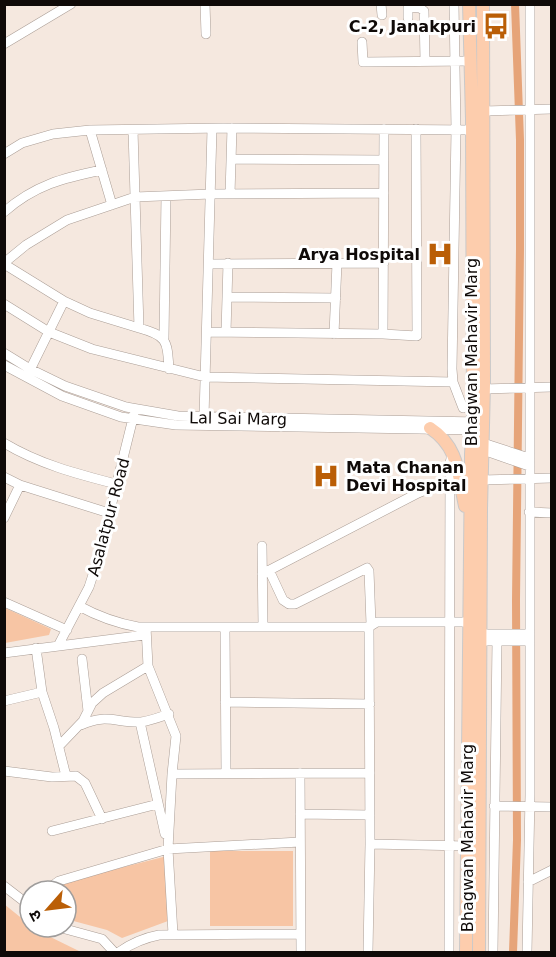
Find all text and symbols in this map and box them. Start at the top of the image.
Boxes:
bus stop icon: C-2, Janakpuri [481,11,511,41]
place label: C-2, Janakpuri [349,17,476,36]
hospital icon: Arya Hospital [425,239,455,269]
place label: Arya Hospital [298,245,420,264]
street label: Bhagwan Mahavir Marg [462,258,481,446]
street label: Lal Sai Marg [189,408,287,429]
street label: Asalatpur Road [84,456,133,578]
place label: Mata Chanan Devi Hospital [346,458,466,495]
hospital icon: Mata Chanan Devi Hospital [311,461,341,491]
street label: Bhagwan Mahavir Marg [458,744,477,932]
north arrow [18,879,78,939]
text: उ [24,907,46,924]

